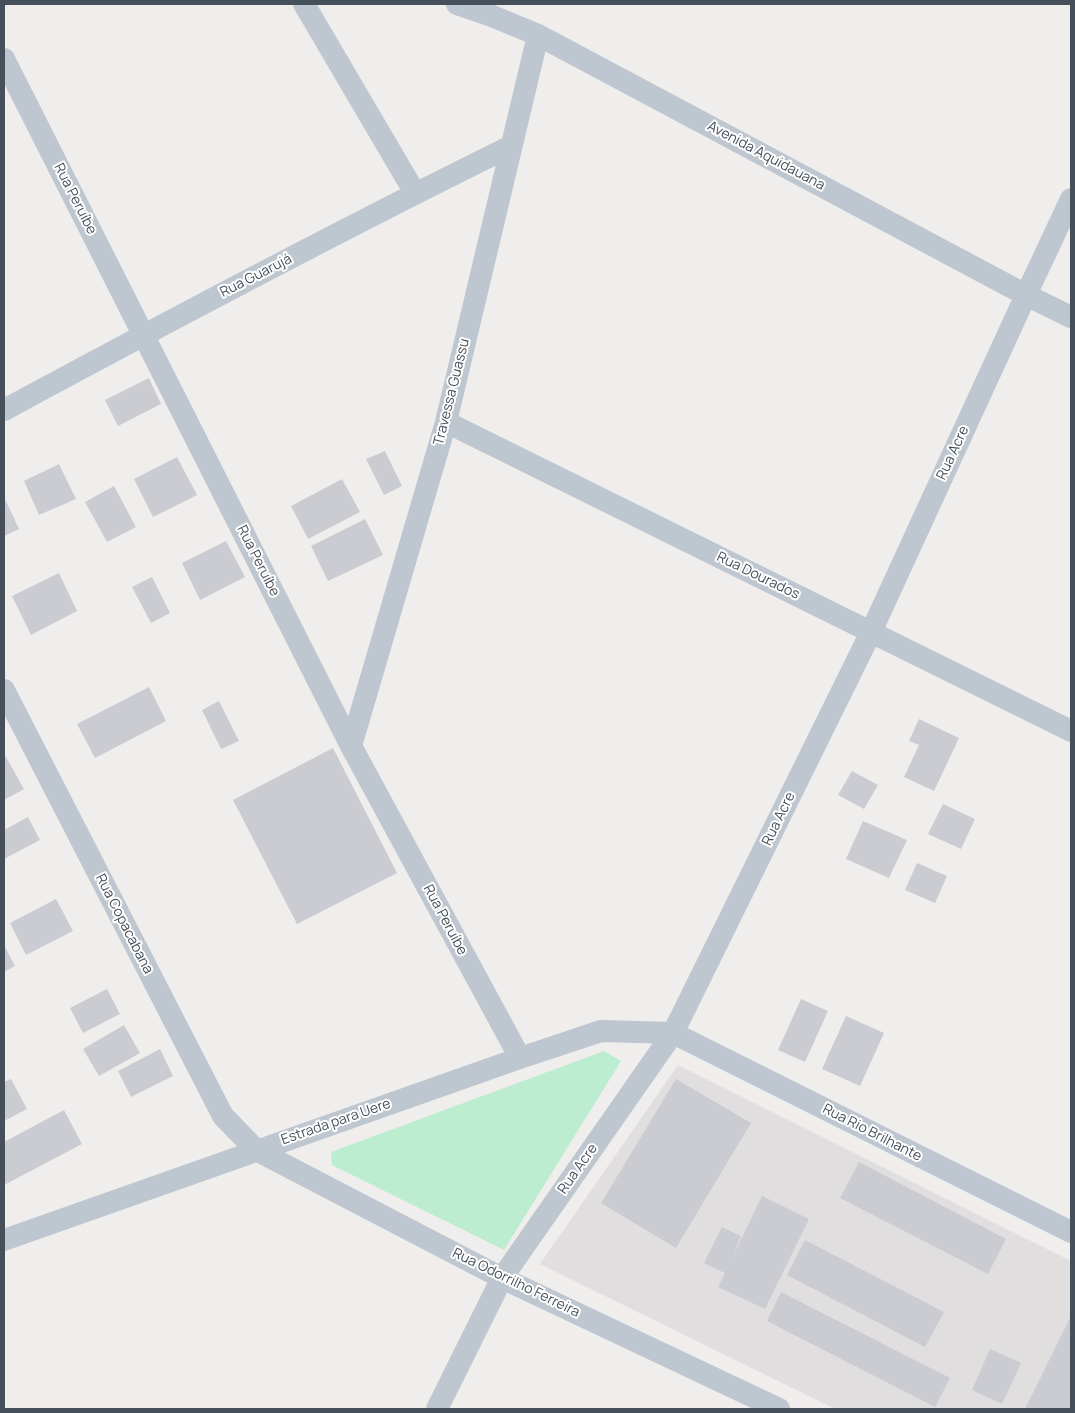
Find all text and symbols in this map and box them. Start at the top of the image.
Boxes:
street label: Avenida Aquidauana [704,118,828,194]
street label: Rua Peruíbe [50,161,100,237]
street label: Rua Guarujá [217,251,295,301]
street label: Travessa Guassu [431,337,473,447]
street label: Rua Acre [933,423,973,483]
street label: Rua Peruíbe [233,523,283,599]
street label: Rua Dourados [714,549,802,603]
street label: Rua Acre [759,790,799,848]
street label: Rua Copacabana [92,871,156,977]
street label: Rua Peruíbe [419,882,471,958]
street label: Estrada para Uere [279,1095,393,1149]
street label: Rua Rio Brilhante [820,1101,924,1165]
street label: Rua Acre [555,1141,601,1197]
street label: Rua Odorrilho Ferreira [450,1245,582,1321]

